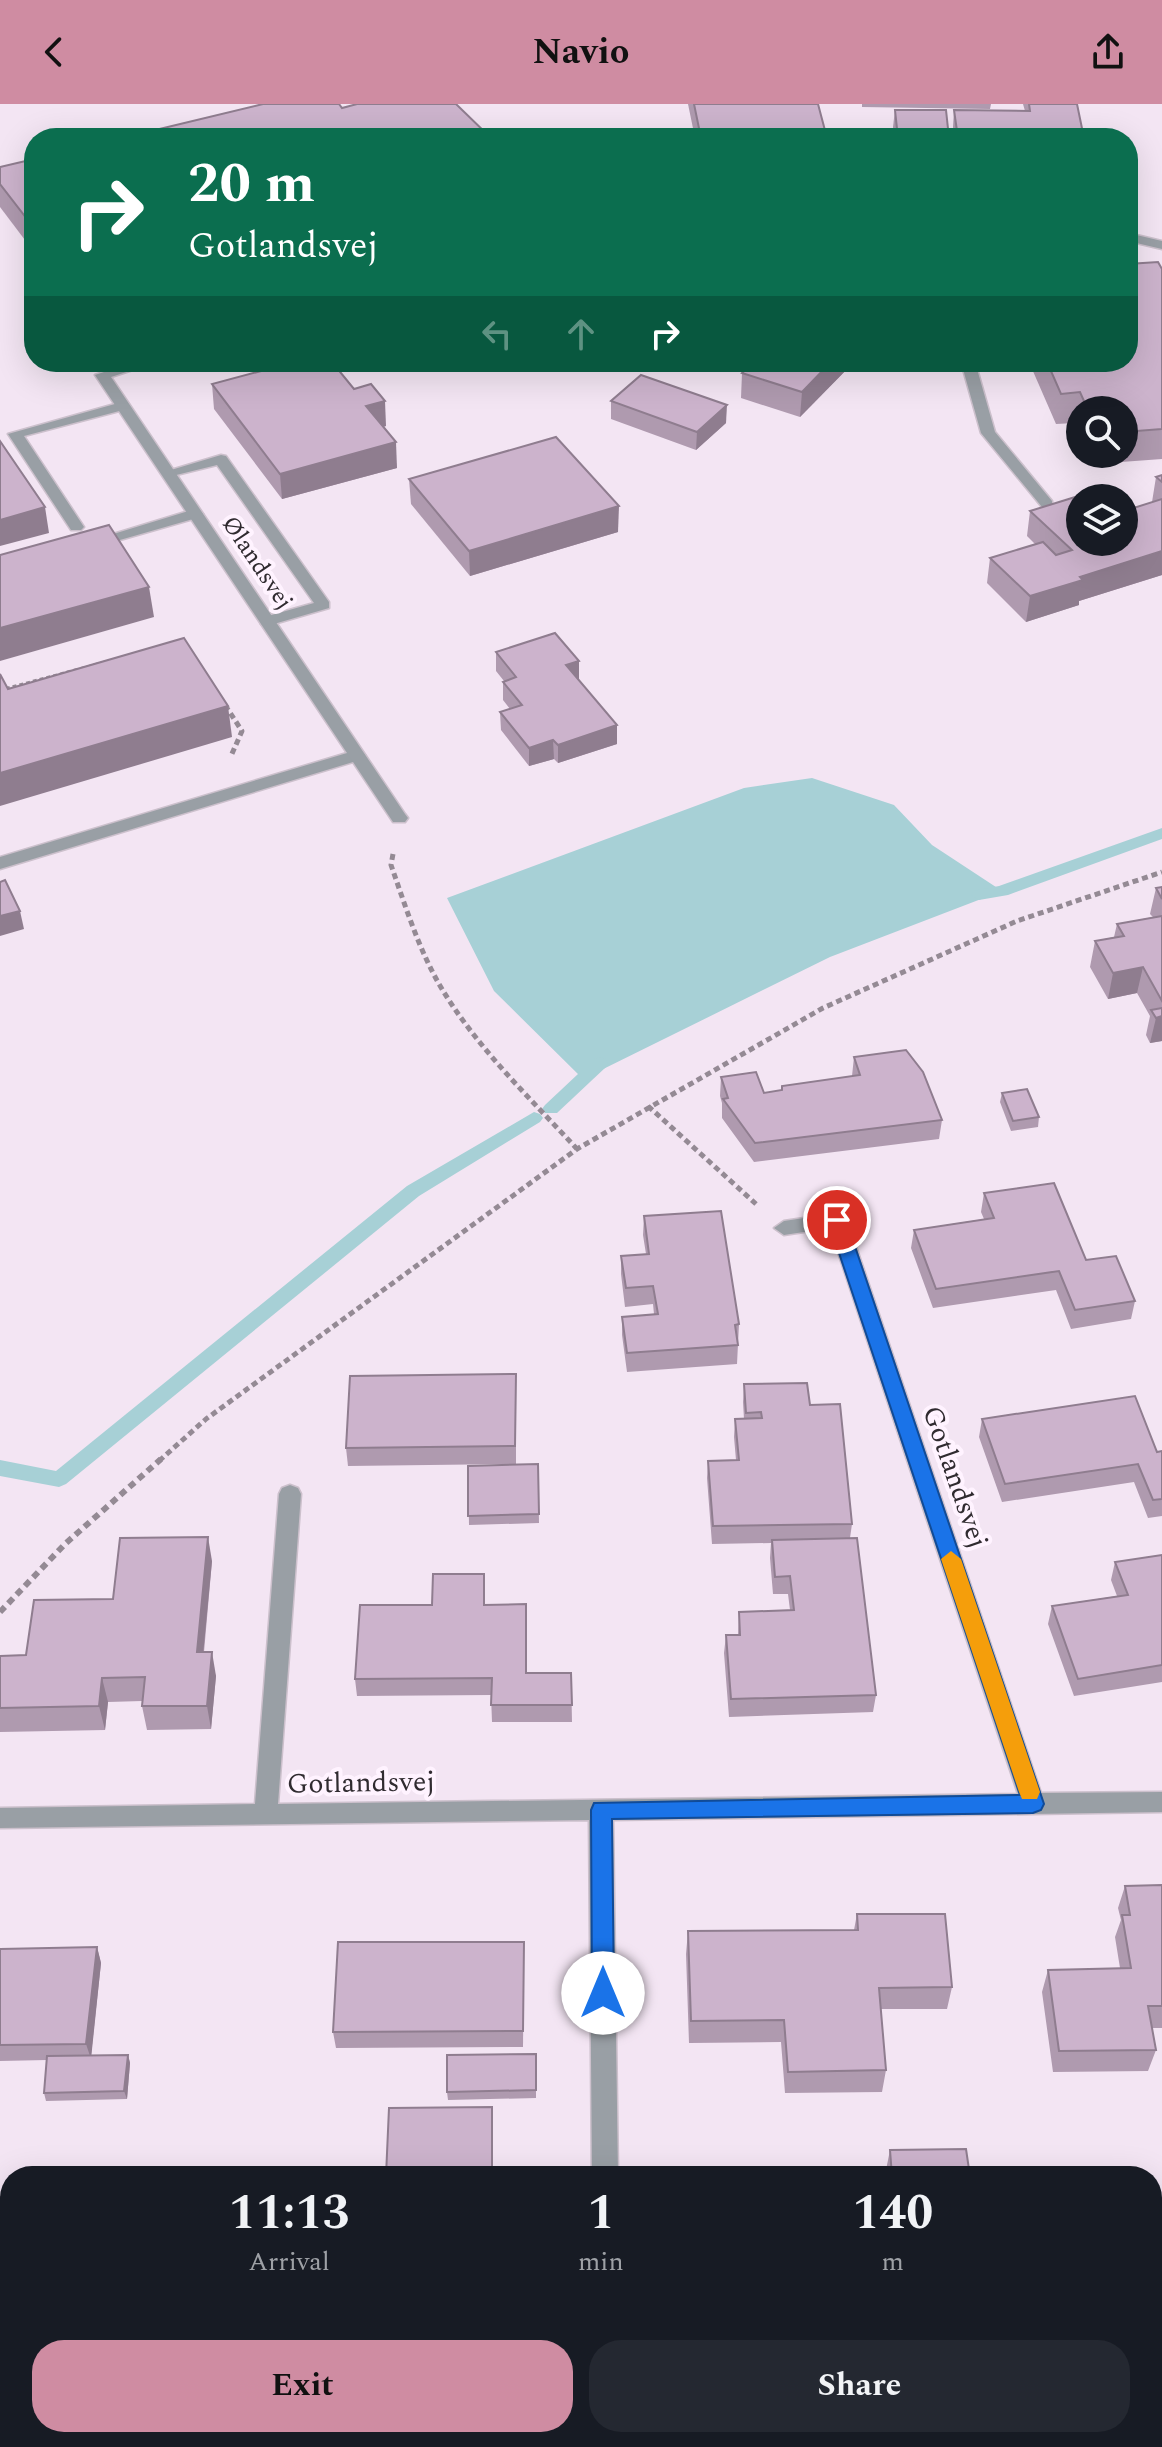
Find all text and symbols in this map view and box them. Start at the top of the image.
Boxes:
text: Navio [533,25,629,80]
icon: back [32,30,76,74]
icon: share [1086,30,1130,74]
text: 20 m [188,142,315,227]
icon: right [56,160,160,264]
text: Gotlandsvej [188,219,379,274]
icon: left [475,312,519,356]
icon: ahead [559,312,603,356]
icon: right [643,312,687,356]
map controls [1066,396,1138,556]
button: search [1066,396,1138,468]
button: layers [1066,484,1138,556]
street label: Ølandsvej [212,509,302,617]
pin [803,1186,871,1254]
icon: arrive [815,1198,859,1242]
street label: Gotlandsvej [911,1400,999,1554]
street label: Gotlandsvej [286,1760,436,1806]
position arrow [561,1951,645,2035]
text: 11:13 [229,2177,349,2250]
text: 1 [587,2177,614,2250]
text: 140 [852,2177,933,2250]
text: Arrival [249,2242,330,2282]
text: min [578,2242,624,2282]
text: m [882,2242,904,2282]
button: Exit [32,2340,573,2432]
button: Share [589,2340,1130,2432]

